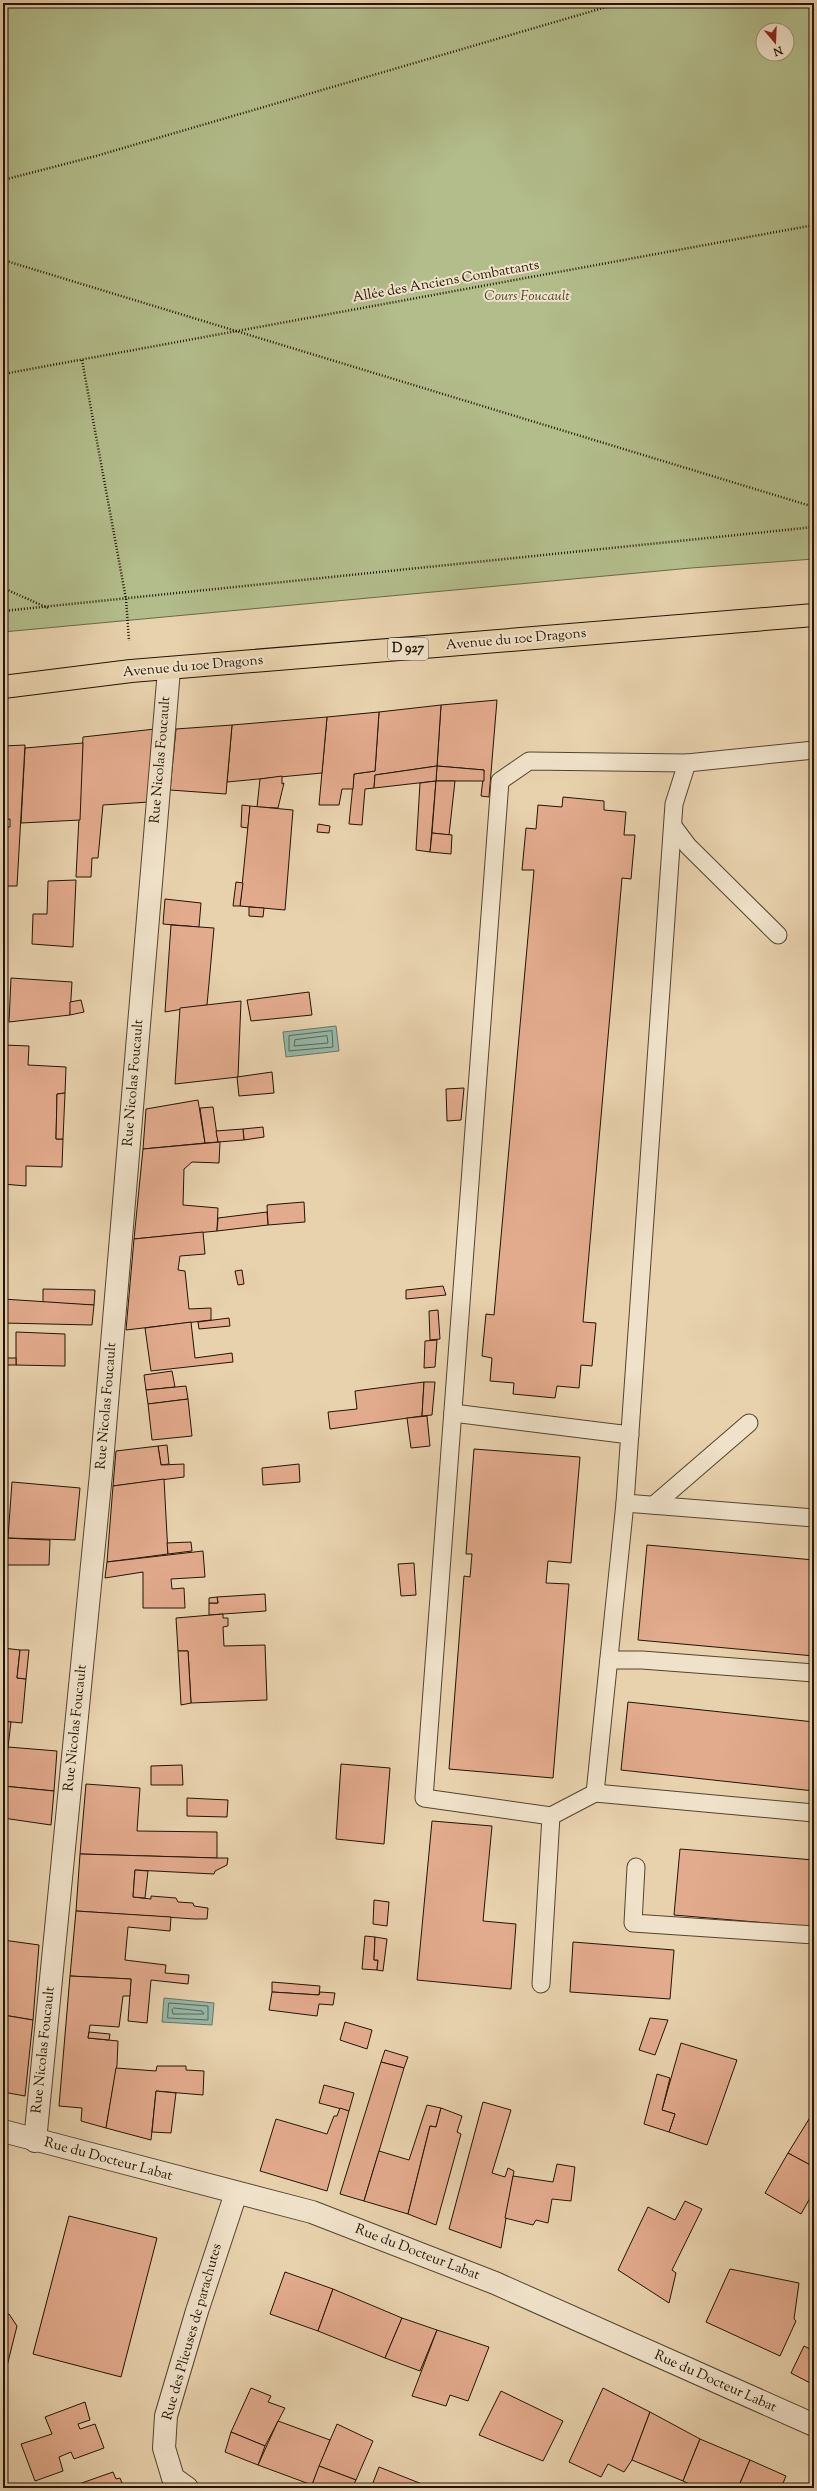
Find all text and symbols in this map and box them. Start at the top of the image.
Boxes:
north arrow [755,22,795,62]
text: N [771,41,786,60]
street label: Allée des Anciens Combattants [351,256,541,308]
park label: Cours Foucault [484,287,570,307]
street label: Avenue du 10e Dragons [445,624,587,656]
road number: D 927 [388,638,428,660]
street label: Avenue du 10e Dragons [122,651,264,683]
street label: Rue Nicolas Foucault [145,695,177,824]
street label: Rue Nicolas Foucault [118,1018,150,1147]
street label: Rue Nicolas Foucault [91,1341,123,1470]
street label: Rue Nicolas Foucault [59,1663,93,1792]
street label: Rue Nicolas Foucault [27,1985,61,2114]
street label: Rue du Docteur Labat [42,2133,175,2187]
street label: Rue du Docteur Labat [352,2220,482,2286]
street label: Rue des Plieuses de parachutes [158,2241,228,2423]
street label: Rue du Docteur Labat [651,2346,780,2418]

